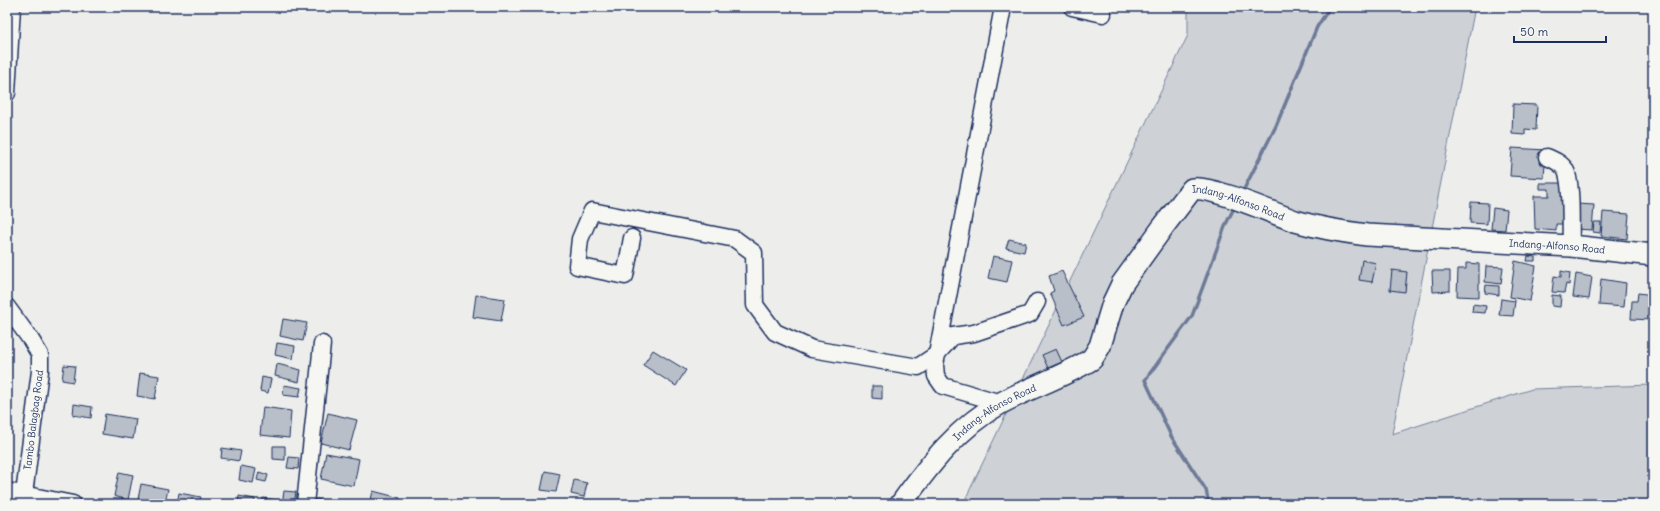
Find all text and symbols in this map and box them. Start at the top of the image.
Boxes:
scale bar [1514,18,1606,44]
text: 50 m [1520,24,1549,39]
street label: Indang-Alfonso Road [1191,183,1286,223]
street label: Indang-Alfonso Road [1509,237,1606,257]
street label: Tambo Balagbag Road [21,369,46,471]
street label: Indang-Alfonso Road [950,381,1038,443]

